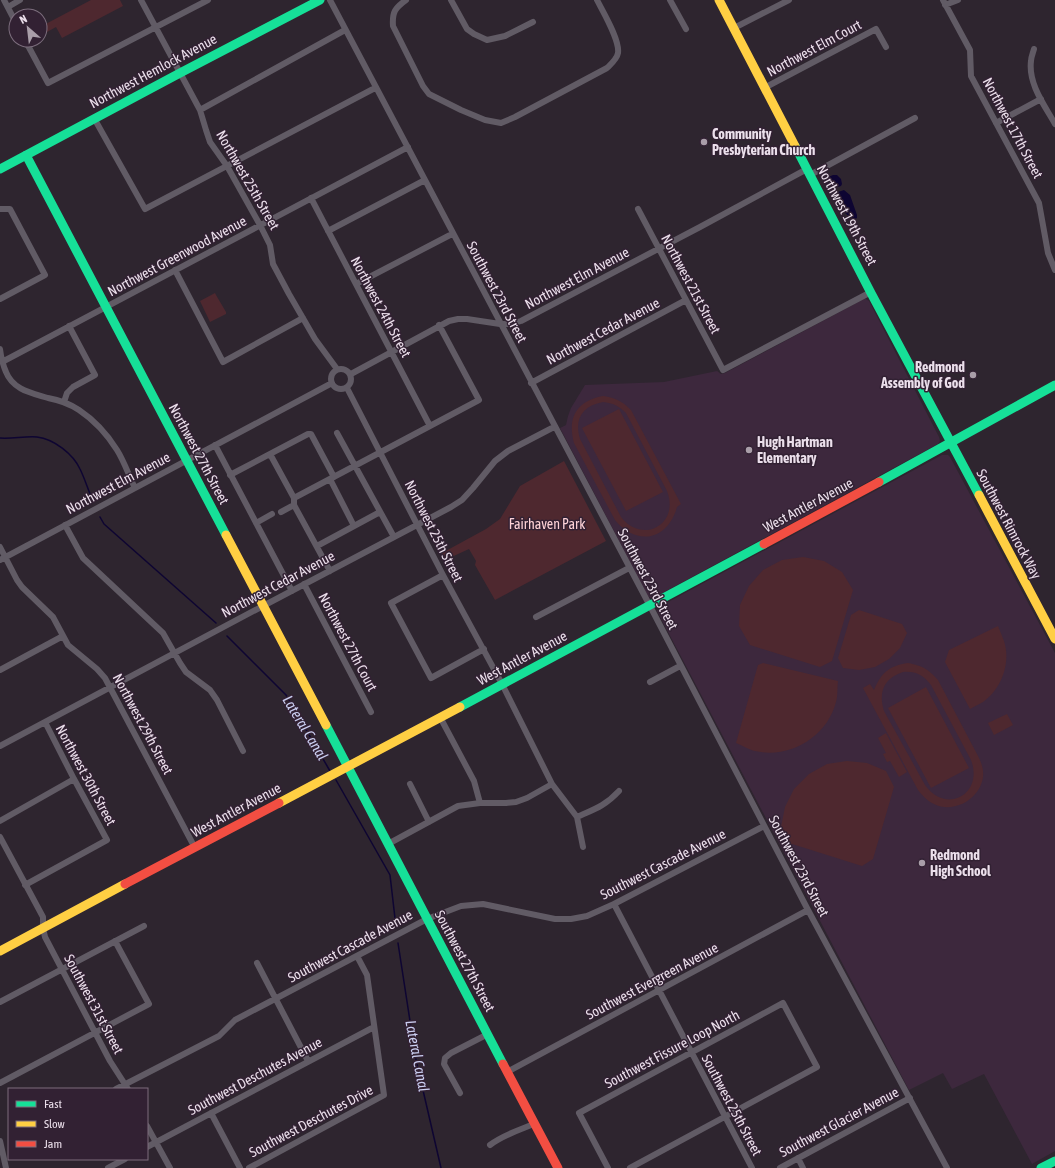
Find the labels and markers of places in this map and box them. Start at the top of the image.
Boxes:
place label: Community Presbyterian Church [712,126,816,158]
marker: Community Presbyterian Church [699,137,709,147]
place label: Redmond Assembly of God [880,359,965,391]
marker: Redmond Assembly of God [968,370,978,380]
place label: Hugh Hartman Elementary [757,434,833,466]
marker: Hugh Hartman Elementary [744,445,754,455]
place label: Redmond High School [930,847,991,879]
marker: Redmond High School [917,858,927,868]

